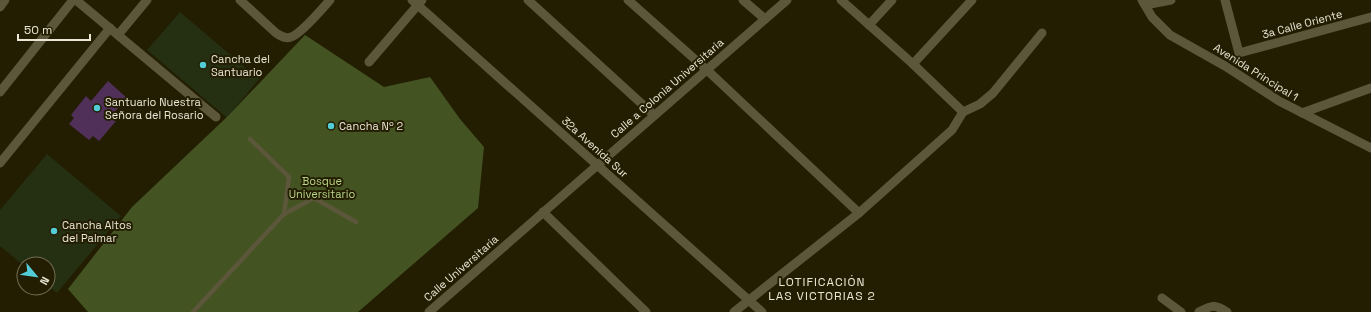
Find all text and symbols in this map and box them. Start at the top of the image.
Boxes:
street label: 3a Calle Oriente [1260,7,1344,41]
scale bar [18,16,90,42]
text: 50 m [24,22,52,38]
street label: Calle a Colonia Universitaria [608,35,727,141]
street label: Avenida Principal 1 [1211,40,1301,104]
place label: Cancha del Santuario [211,52,270,79]
marker: Cancha del Santuario [198,60,208,70]
place label: Santuario Nuestra Señora del Rosario [105,95,204,122]
marker: Santuario Nuestra Señora del Rosario [92,103,102,113]
street label: 32a Avenida Sur [559,114,631,180]
place label: Cancha Nº 2 [339,119,404,133]
marker: Cancha Nº 2 [326,121,336,131]
park label: Bosque Universitario [289,174,355,201]
place label: Cancha Altos del Palmar [62,218,132,245]
marker: Cancha Altos del Palmar [49,226,59,236]
street label: Calle Universitaria [421,231,502,304]
north arrow [16,256,56,296]
text: N [37,274,53,287]
district label: LOTIFICACIÓN LAS VICTORIAS 2 [768,274,876,304]

